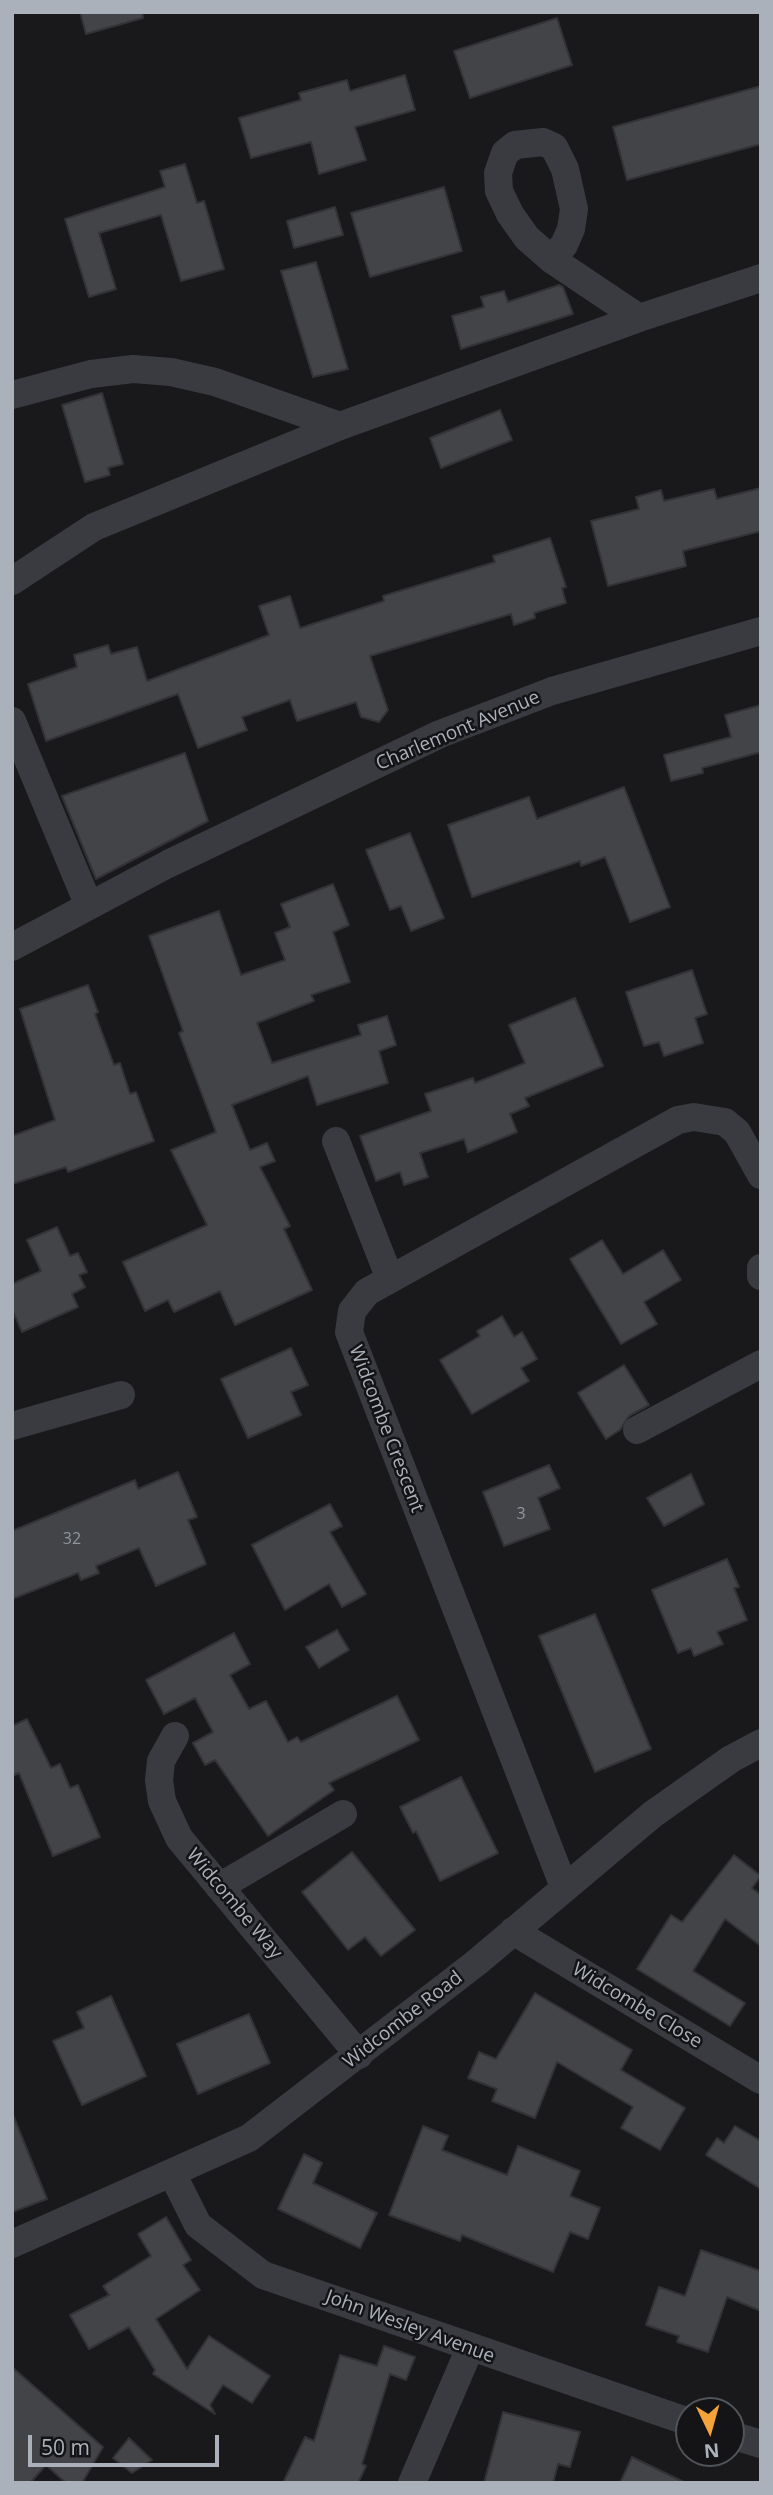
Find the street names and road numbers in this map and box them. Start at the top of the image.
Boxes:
street label: Charlemont Avenue [373,686,543,776]
street label: Widcombe Crescent [344,1342,428,1516]
street label: Widcombe Way [181,1844,287,1964]
street label: Widcombe Close [568,1958,706,2054]
street label: Widcombe Road [339,1966,467,2074]
street label: John Wesley Avenue [322,2286,498,2368]

